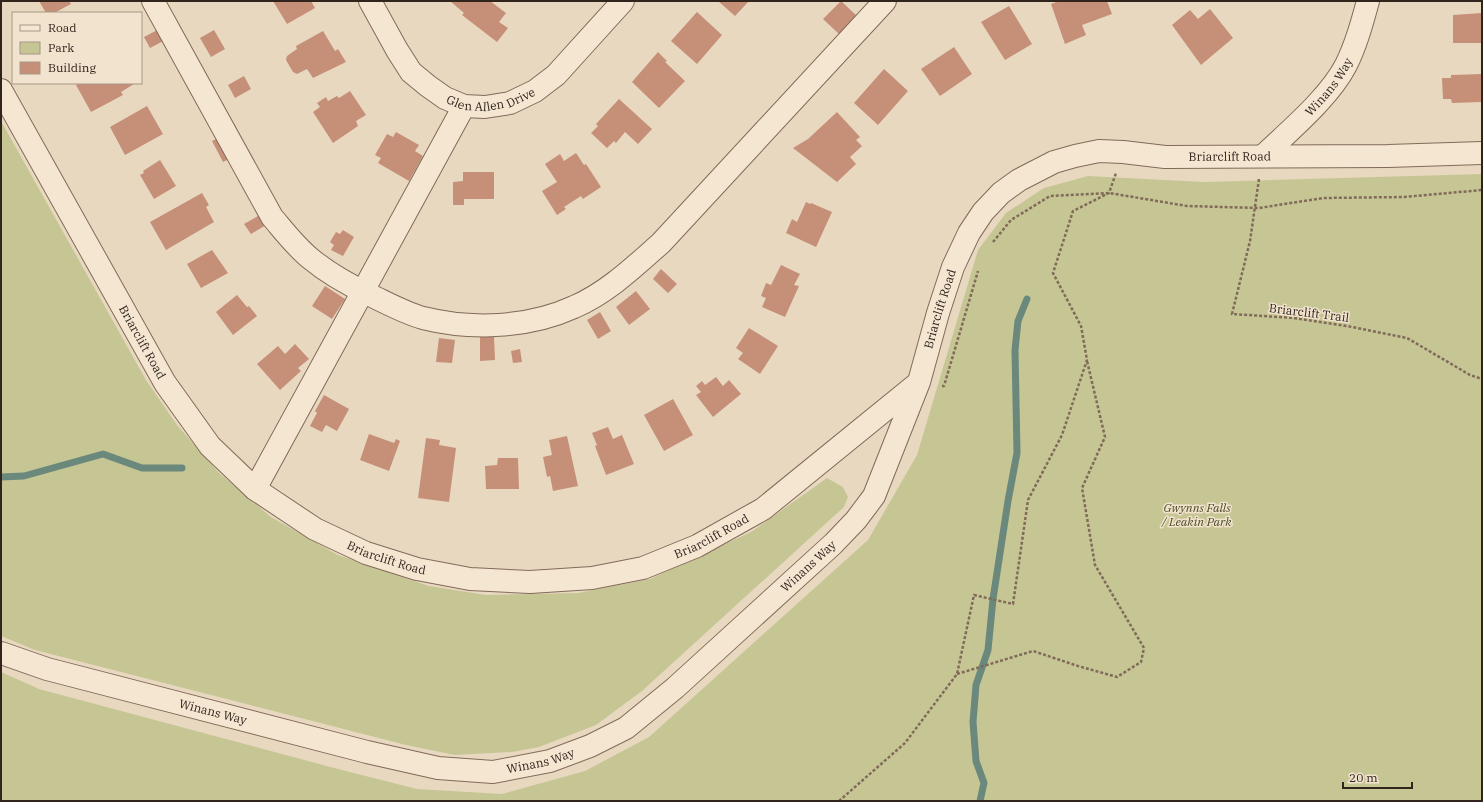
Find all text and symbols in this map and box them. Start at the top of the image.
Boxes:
legend [12,12,142,84]
text: Road [48,20,77,35]
text: Park [48,40,74,55]
street label: Winans Way [1302,55,1356,119]
text: Building [48,60,96,75]
street label: Glen Allen Drive [444,84,537,114]
street label: Briarclift Road [1189,149,1271,164]
street label: Briarclift Road [921,267,959,350]
street label: Briarclift Trail [1268,300,1350,325]
street label: Briarclift Road [116,302,169,382]
park label: Gwynns Falls / Leakin Park [1160,500,1232,529]
street label: Briarclift Road [672,510,751,562]
street label: Briarclift Road [345,537,427,578]
street label: Winans Way [777,537,839,595]
street label: Winans Way [177,696,249,728]
street label: Winans Way [505,744,577,776]
scale bar [1343,764,1412,790]
text: 20 m [1349,770,1378,785]

